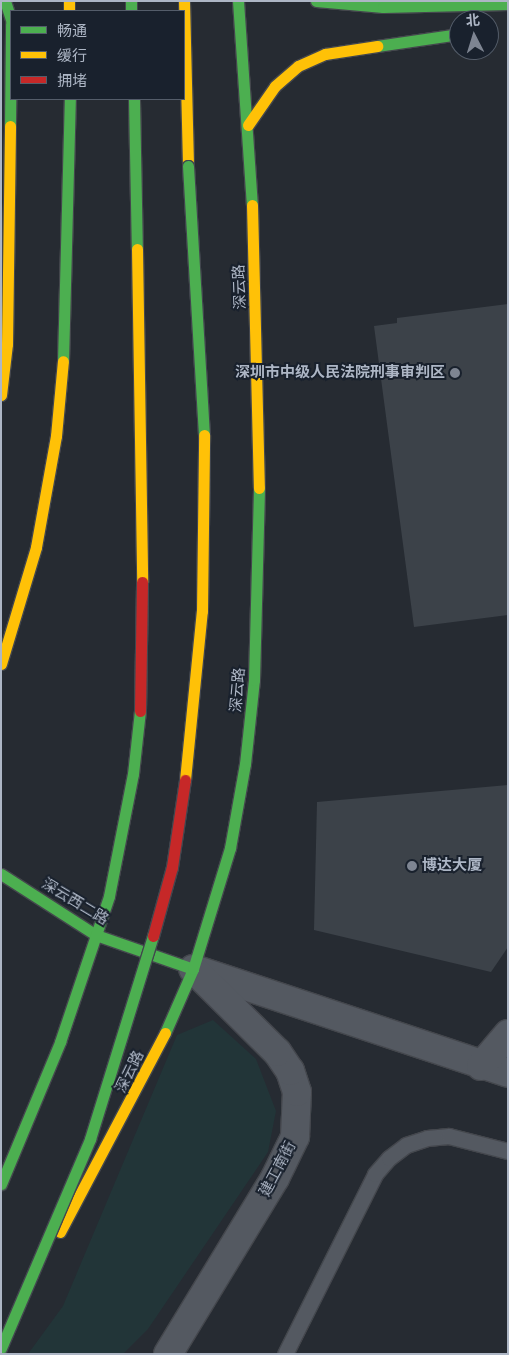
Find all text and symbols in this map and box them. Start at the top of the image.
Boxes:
legend [10,10,185,100]
north arrow [449,10,499,60]
text: 北 [465,11,480,30]
text: 畅通 [57,22,87,41]
text: 缓行 [57,47,87,66]
text: 拥堵 [57,72,87,91]
street label: 深云路 [230,264,250,310]
place label: 深圳市中级人民法院刑事审判区 [235,364,445,382]
marker: 深圳市中级人民法院刑事审判区 [449,367,461,379]
street label: 深云路 [227,667,249,713]
place label: 博达大厦 [422,857,482,875]
marker: 博达大厦 [406,860,418,872]
street label: 深云西二路 [38,875,112,929]
street label: 深云路 [112,1048,148,1096]
street label: 建工南街 [256,1138,300,1200]

